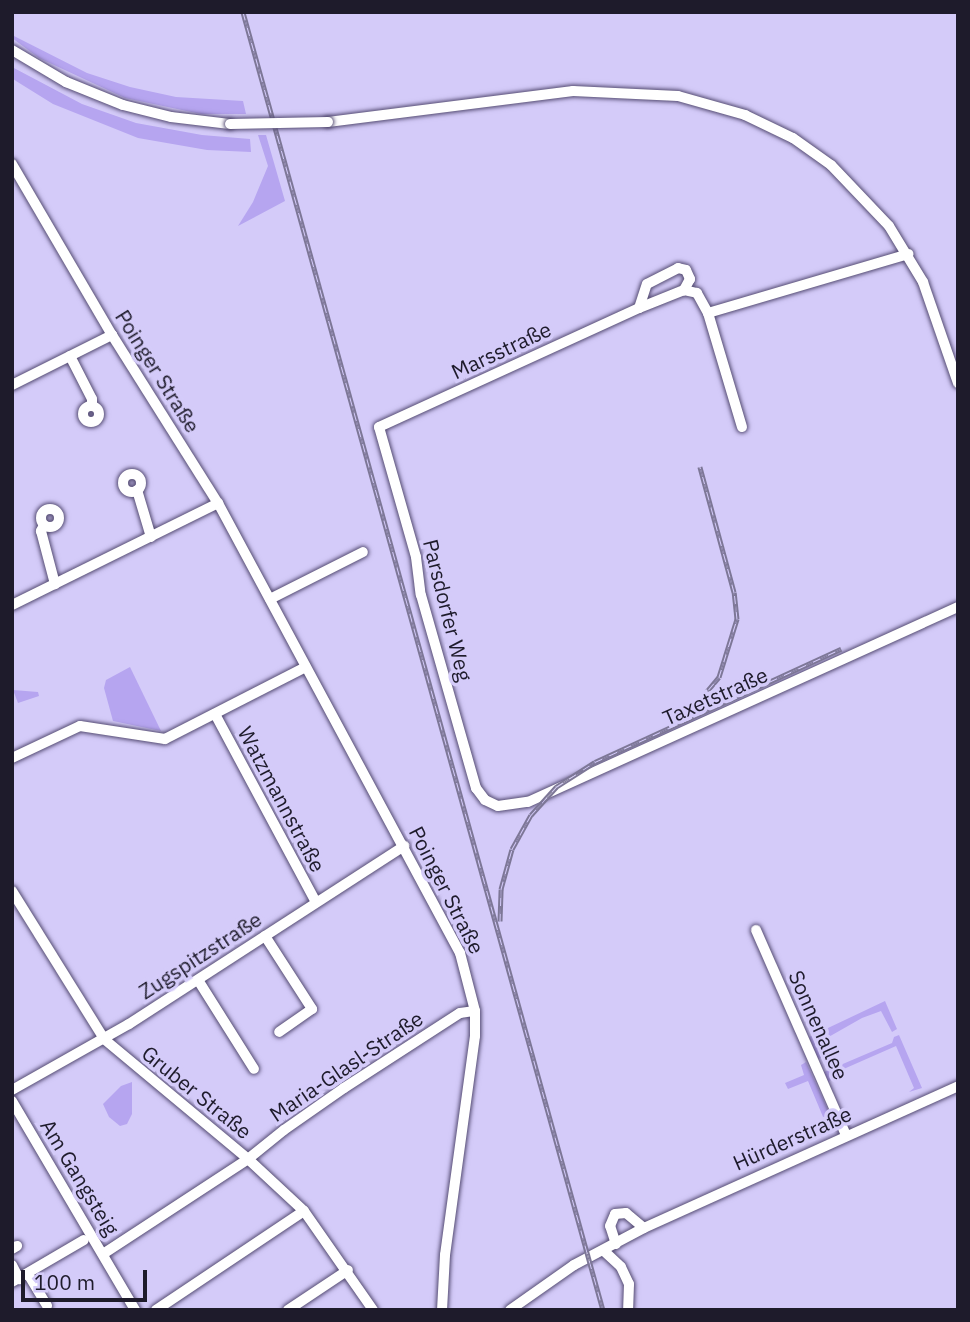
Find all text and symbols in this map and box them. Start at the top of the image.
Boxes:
street label: Poinger Straße [110,305,206,437]
street label: Marsstraße [447,316,555,384]
street label: Parsdorfer Weg [418,536,478,684]
street label: Taxetstraße [659,662,771,730]
street label: Watzmannstraße [233,722,331,876]
street label: Poinger Straße [404,822,490,958]
street label: Zugspitzstraße [134,906,266,1004]
street label: Sonnenallee [784,966,854,1084]
street label: Maria-Glasl-Straße [265,1005,427,1127]
street label: Gruber Straße [137,1040,257,1144]
street label: Hürderstraße [729,1101,855,1175]
street label: Am Gangsteig [36,1114,124,1240]
scale bar [24,1256,150,1300]
text: 100 m [34,1268,95,1296]

